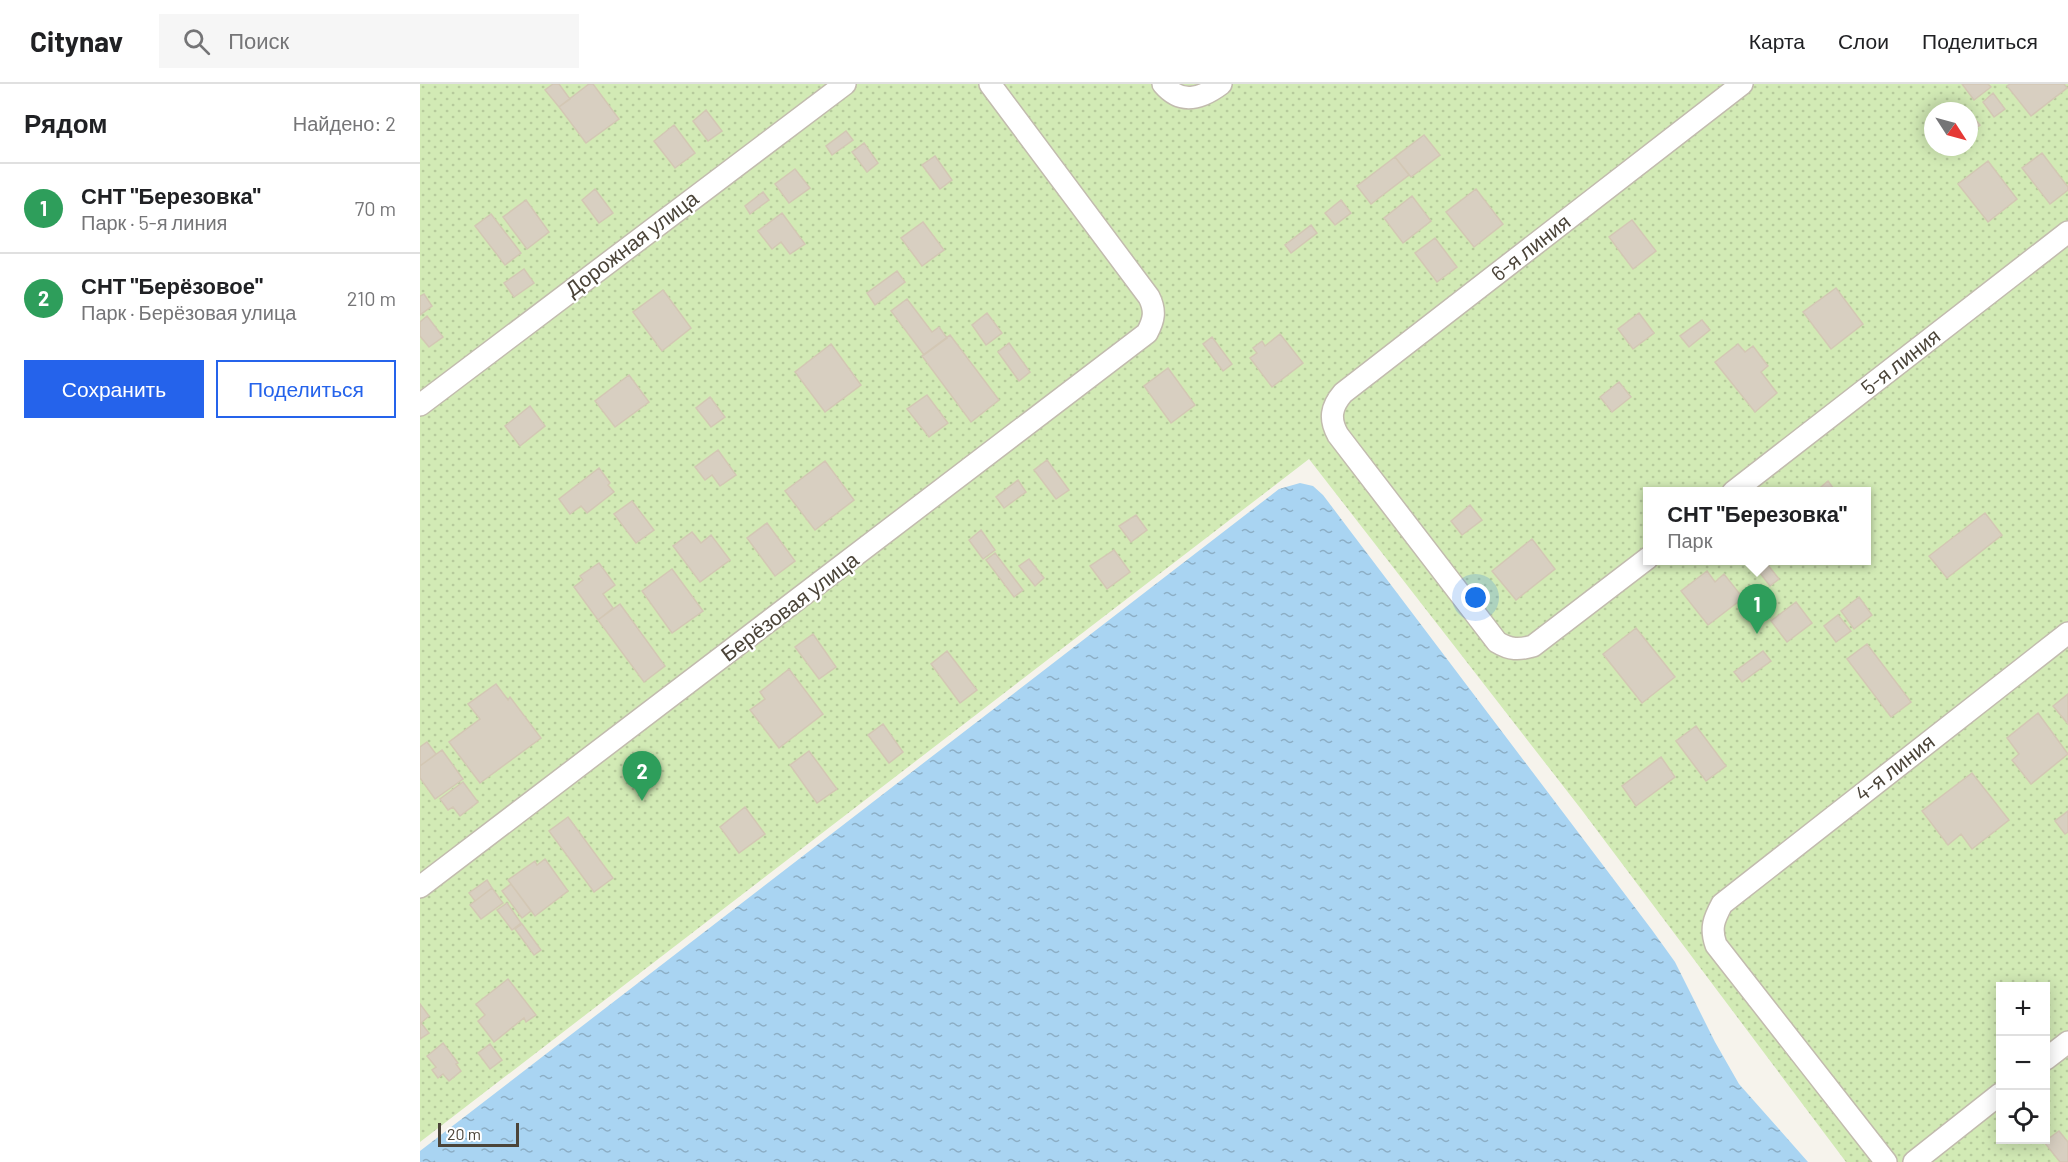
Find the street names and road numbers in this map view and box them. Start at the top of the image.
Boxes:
street label: Дорожная улица [560,185,703,301]
street label: 6-я линия [1486,208,1575,285]
street label: 5-я линия [1856,322,1945,399]
street label: Берёзовая улица [715,546,863,666]
street label: 4-я линия [1849,728,1939,806]

